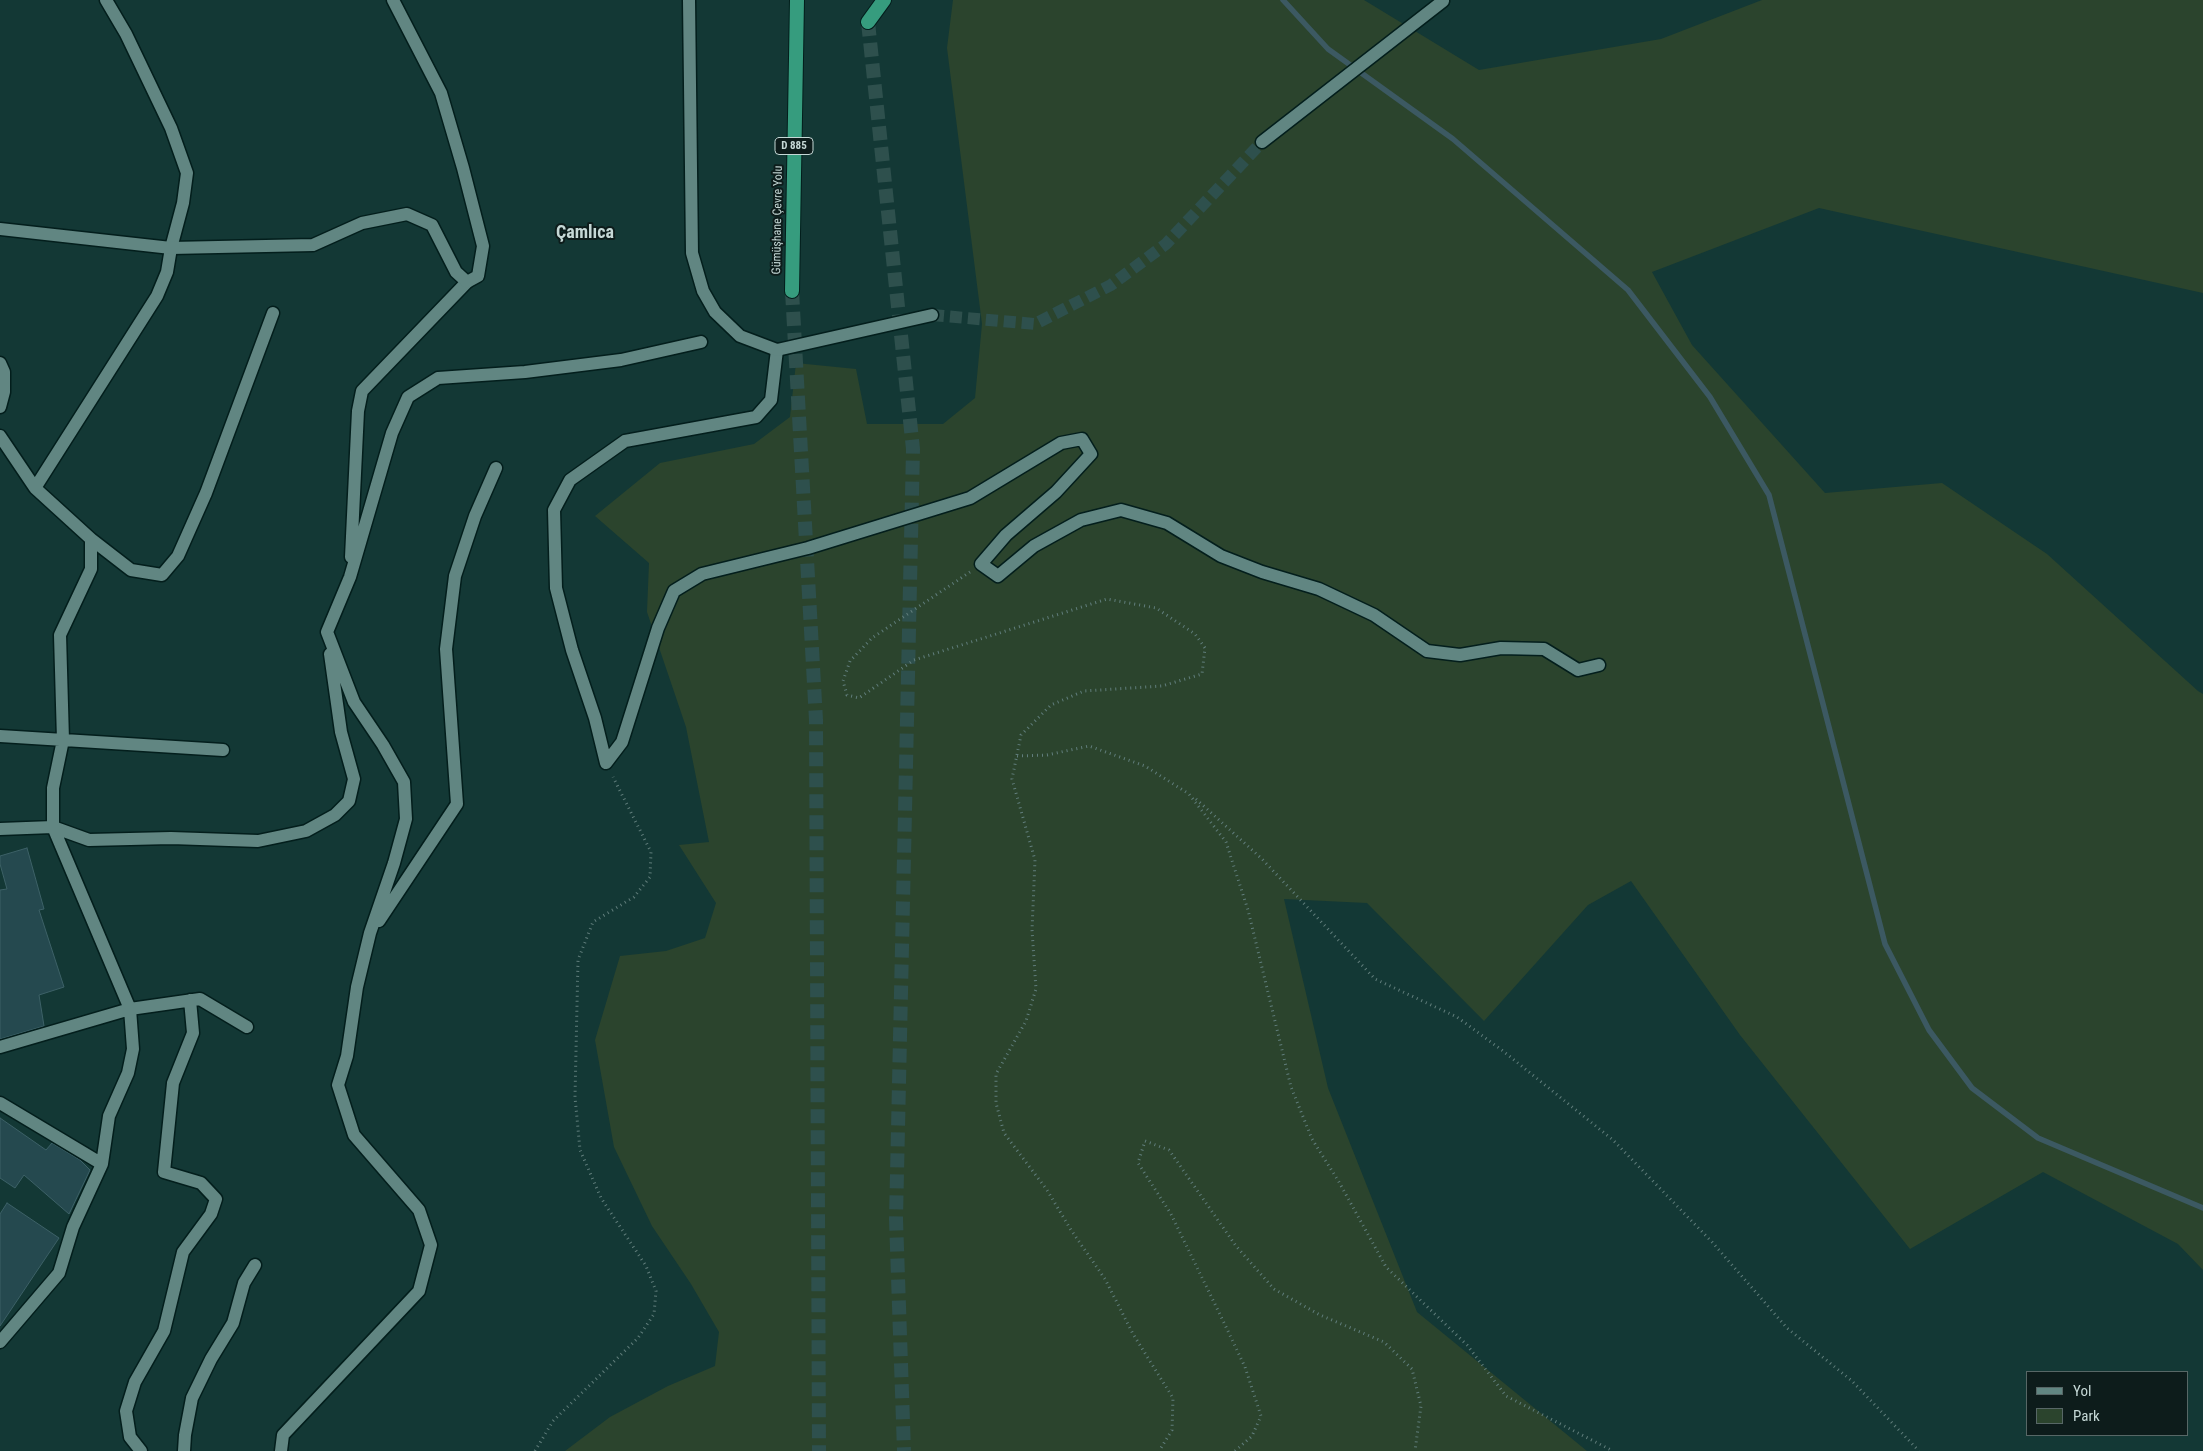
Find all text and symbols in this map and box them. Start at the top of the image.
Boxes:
road number: D 885 [775,138,813,154]
street label: Gümüşhane Çevre Yolu [770,165,786,275]
district label: Çamlıca [556,222,614,244]
legend [2026,1371,2188,1436]
text: Yol [2073,1382,2091,1400]
text: Park [2073,1407,2100,1425]

